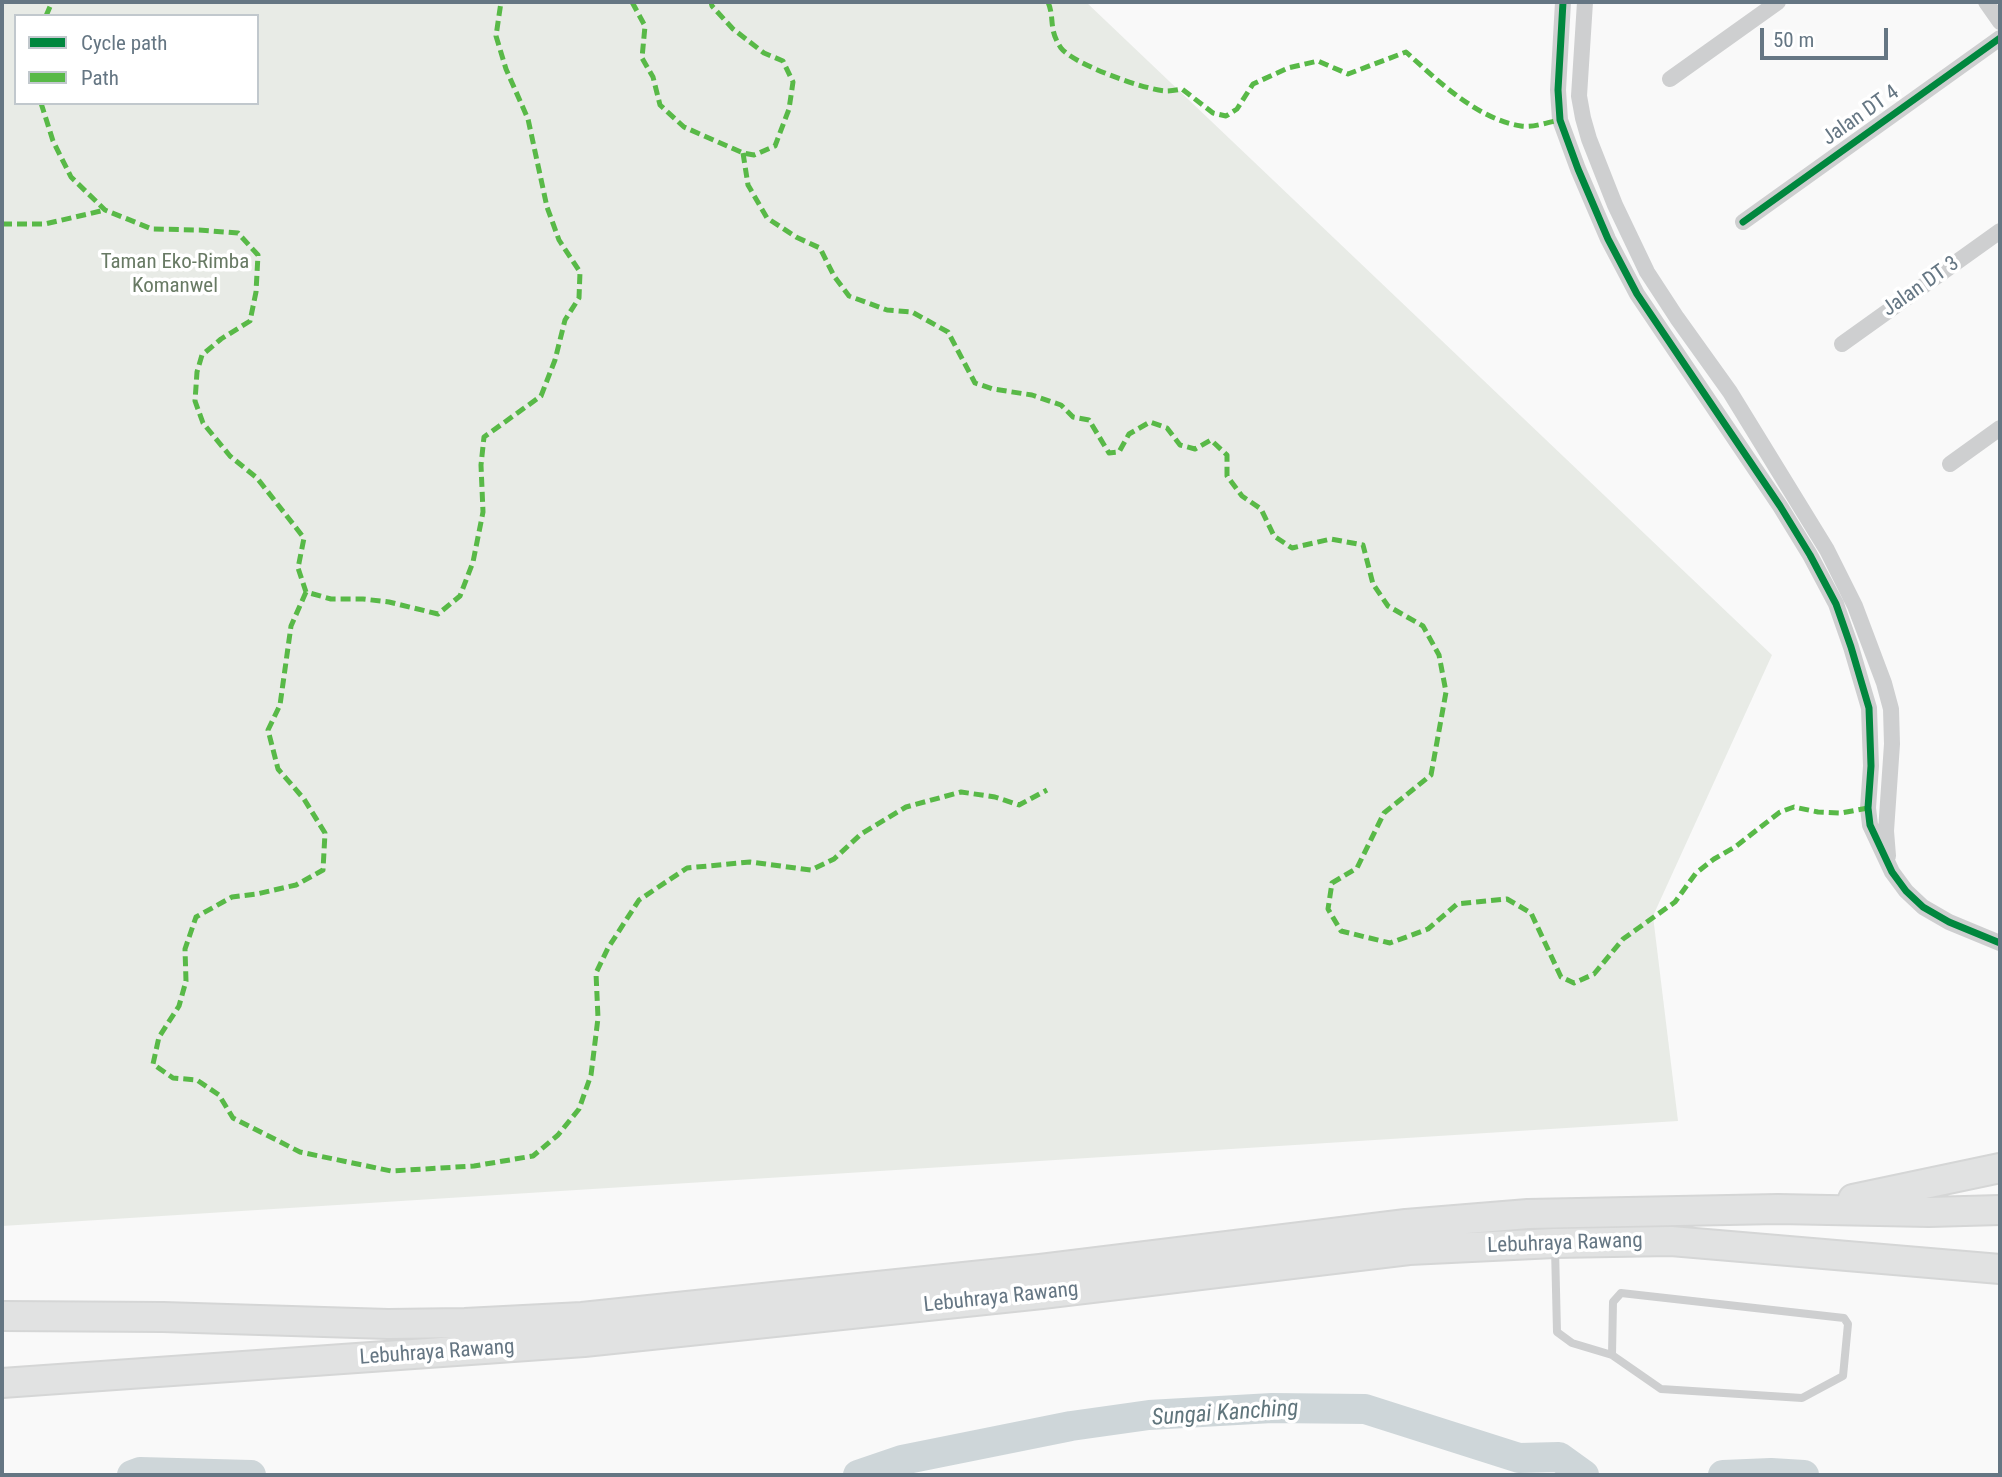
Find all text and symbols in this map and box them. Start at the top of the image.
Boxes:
legend [14,14,259,105]
scale bar [1764,14,1892,58]
text: 50 m [1773,28,1814,52]
text: Cycle path [81,31,167,55]
text: Path [81,66,119,90]
street label: Jalan DT 4 [1818,80,1904,152]
park label: Taman Eko-Rimba Komanwel [101,250,249,300]
street label: Jalan DT 3 [1878,251,1964,323]
street label: Lebuhraya Rawang [1487,1229,1643,1259]
street label: Lebuhraya Rawang [922,1277,1080,1319]
street label: Lebuhraya Rawang [359,1335,515,1371]
water label: Sungai Kanching [1151,1395,1299,1433]

